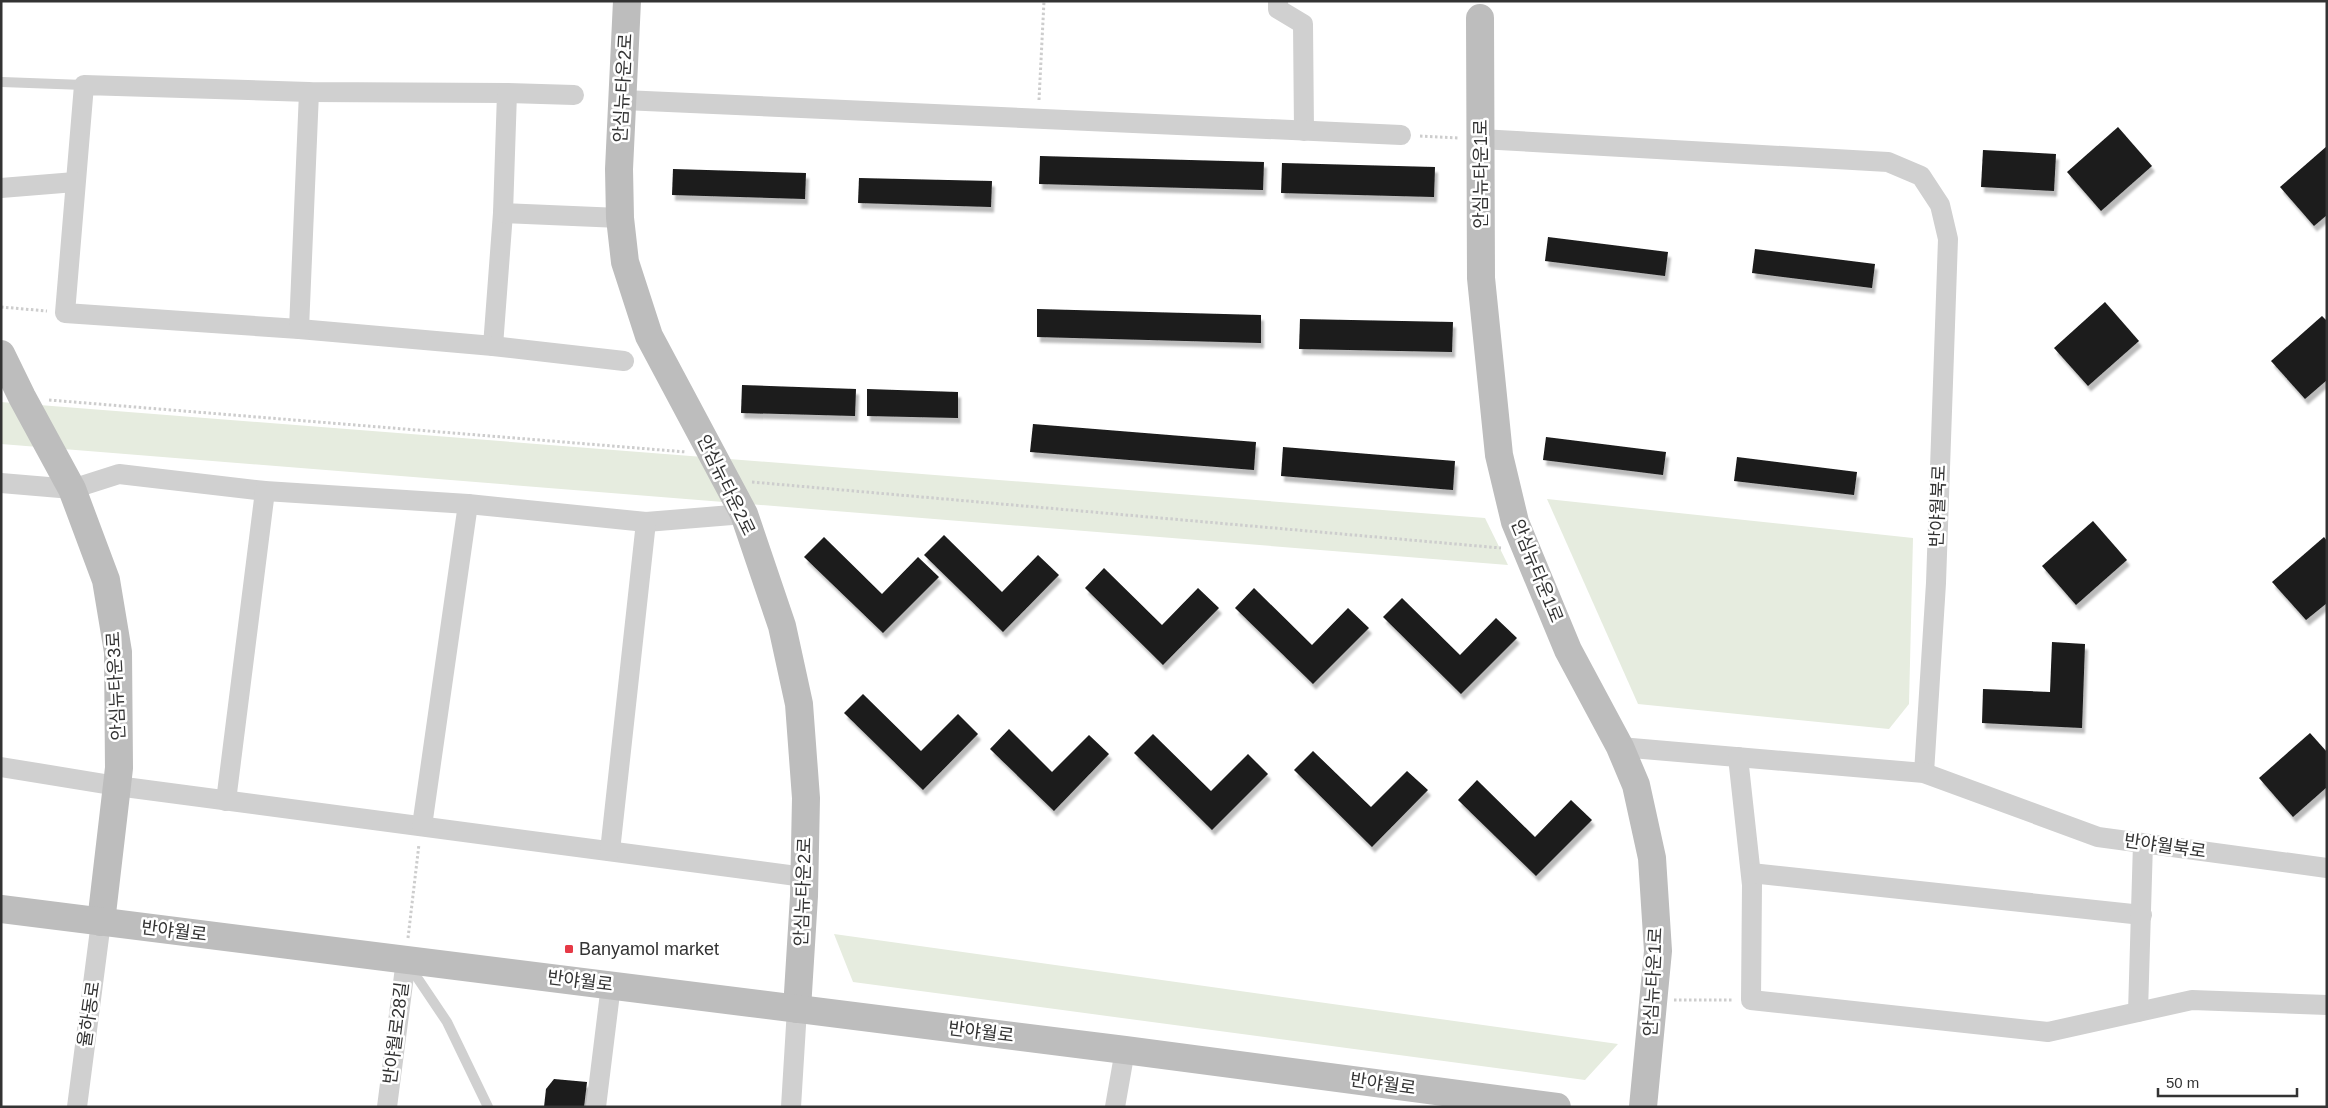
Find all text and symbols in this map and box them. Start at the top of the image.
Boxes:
street label: 안심뉴타운2로 [610,33,636,143]
street label: 안심뉴타운1로 [1471,119,1491,229]
street label: 안심뉴타운2로 [693,431,759,539]
street label: 반야월북로 [1927,464,1949,548]
street label: 안심뉴타운1로 [1507,517,1567,625]
street label: 안심뉴타운3로 [103,631,129,741]
street label: 반야월북로 [2123,830,2207,862]
street label: 안심뉴타운2로 [791,837,815,947]
street label: 반야월로 [140,917,208,945]
street label: 안심뉴타운1로 [1640,927,1666,1037]
place label: Banyamol market [579,939,719,959]
marker: Banyamol market [563,943,575,955]
street label: 반야월로 [546,967,614,995]
street label: 율하동로 [74,980,104,1048]
street label: 반야월로28길 [380,981,412,1085]
street label: 반야월로 [947,1018,1015,1046]
scale bar [2158,1066,2297,1098]
street label: 반야월로 [1349,1069,1417,1099]
text: 50 m [2166,1074,2199,1091]

